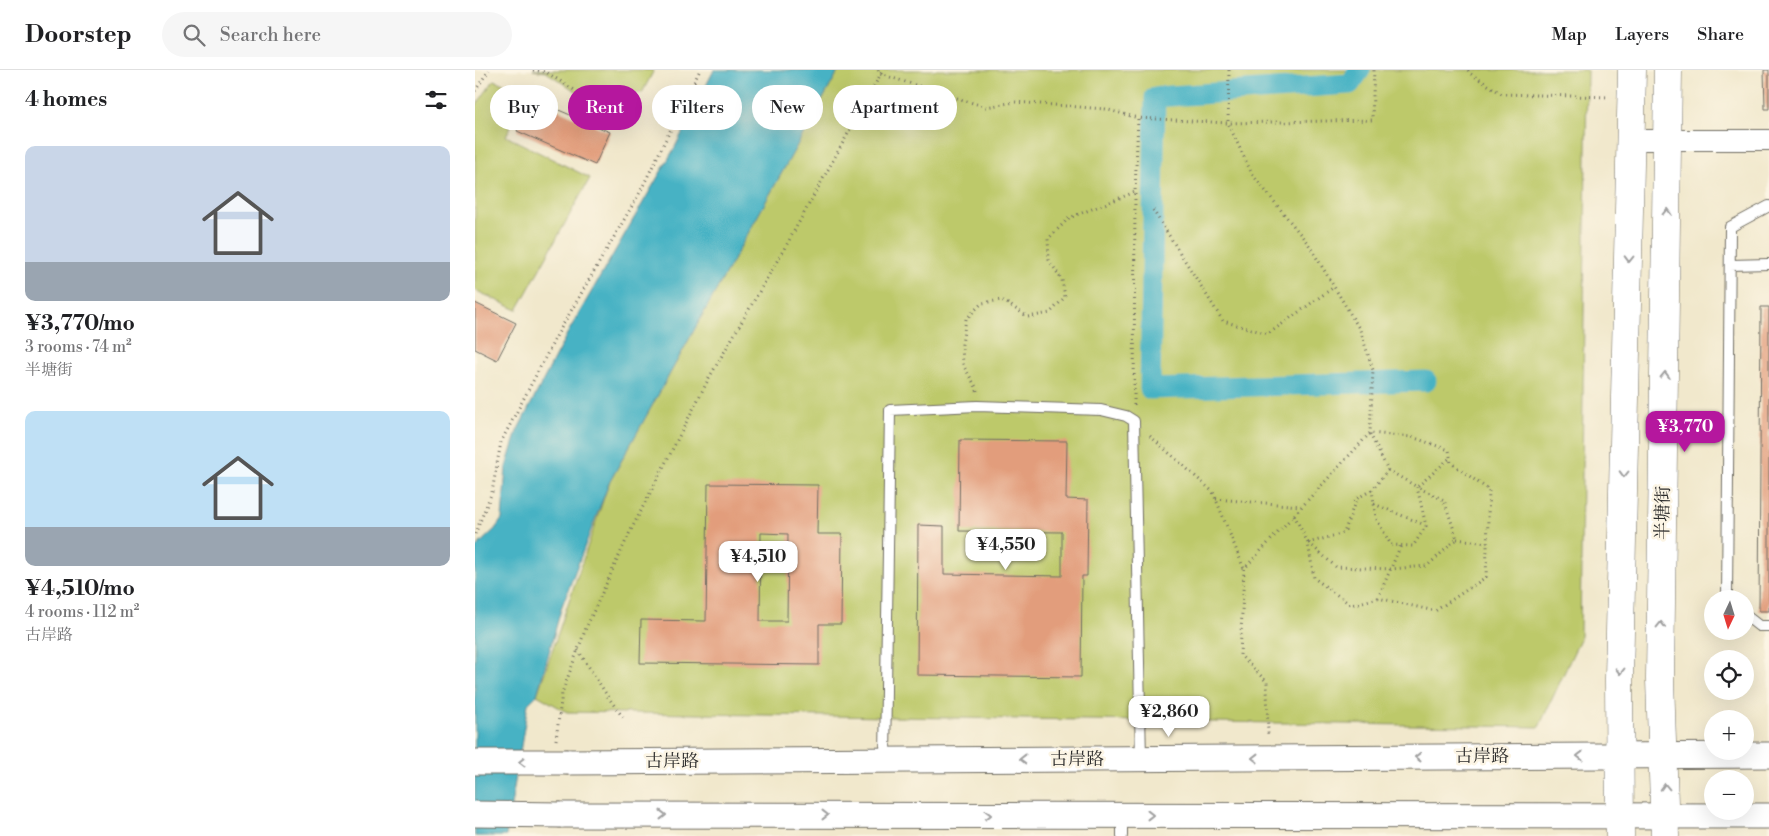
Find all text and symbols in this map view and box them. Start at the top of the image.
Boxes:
search box [162,12,512,57]
text: Doorstep [25,20,132,50]
icon: search [180,21,208,49]
text: Search here [220,23,321,47]
text: Map [1552,23,1587,46]
text: Layers [1615,23,1669,46]
text: Share [1697,23,1744,46]
chip: Buy [490,85,558,130]
chip: Rent [568,85,642,130]
chip: Filters [652,85,742,130]
chip: New [752,85,823,130]
chip: Apartment [833,85,957,130]
icon: filters [422,86,450,114]
text: 4 homes [25,87,107,113]
icon: home [193,178,283,268]
one-way arrow [1662,208,1672,216]
one-way arrow [1624,255,1634,263]
text: ¥3,770/mo [25,311,135,337]
text: 3 rooms · 74 m² [25,337,132,357]
text: 半塘街 [25,360,73,380]
one-way arrow [1660,371,1670,378]
pin: ¥3,770 [1644,410,1726,453]
text: ¥3,770 [1657,417,1713,437]
icon: home [193,443,283,533]
one-way arrow [1619,470,1629,478]
street label: 半塘街 [1651,486,1675,540]
pin: ¥4,550 [965,528,1047,571]
text: ¥4,550 [976,535,1036,555]
pin: ¥4,510 [717,540,799,583]
text: ¥4,510 [730,547,786,567]
text: ¥4,510/mo [25,576,135,602]
north arrow [1704,590,1754,640]
map controls [1704,590,1754,820]
text: 4 rooms · 112 m² [25,602,139,622]
one-way arrow [1656,621,1666,628]
text: 古岸路 [25,625,73,645]
button: locate [1704,650,1754,700]
one-way arrow [1614,667,1625,675]
pin: ¥2,860 [1128,696,1210,738]
text: ¥2,860 [1139,702,1199,722]
button: + [1704,710,1754,760]
street label: 古岸路 [1455,745,1509,768]
street label: 古岸路 [1050,748,1104,771]
street label: 古岸路 [645,750,699,773]
one-way arrow [1576,751,1584,761]
one-way arrow [1414,752,1422,762]
one-way arrow [1251,753,1259,763]
one-way arrow [1019,754,1026,764]
one-way arrow [517,757,525,767]
button: − [1704,770,1754,820]
one-way arrow [1659,783,1670,791]
one-way arrow [659,810,667,820]
one-way arrow [822,810,829,820]
one-way arrow [984,810,992,820]
one-way arrow [1146,810,1154,820]

